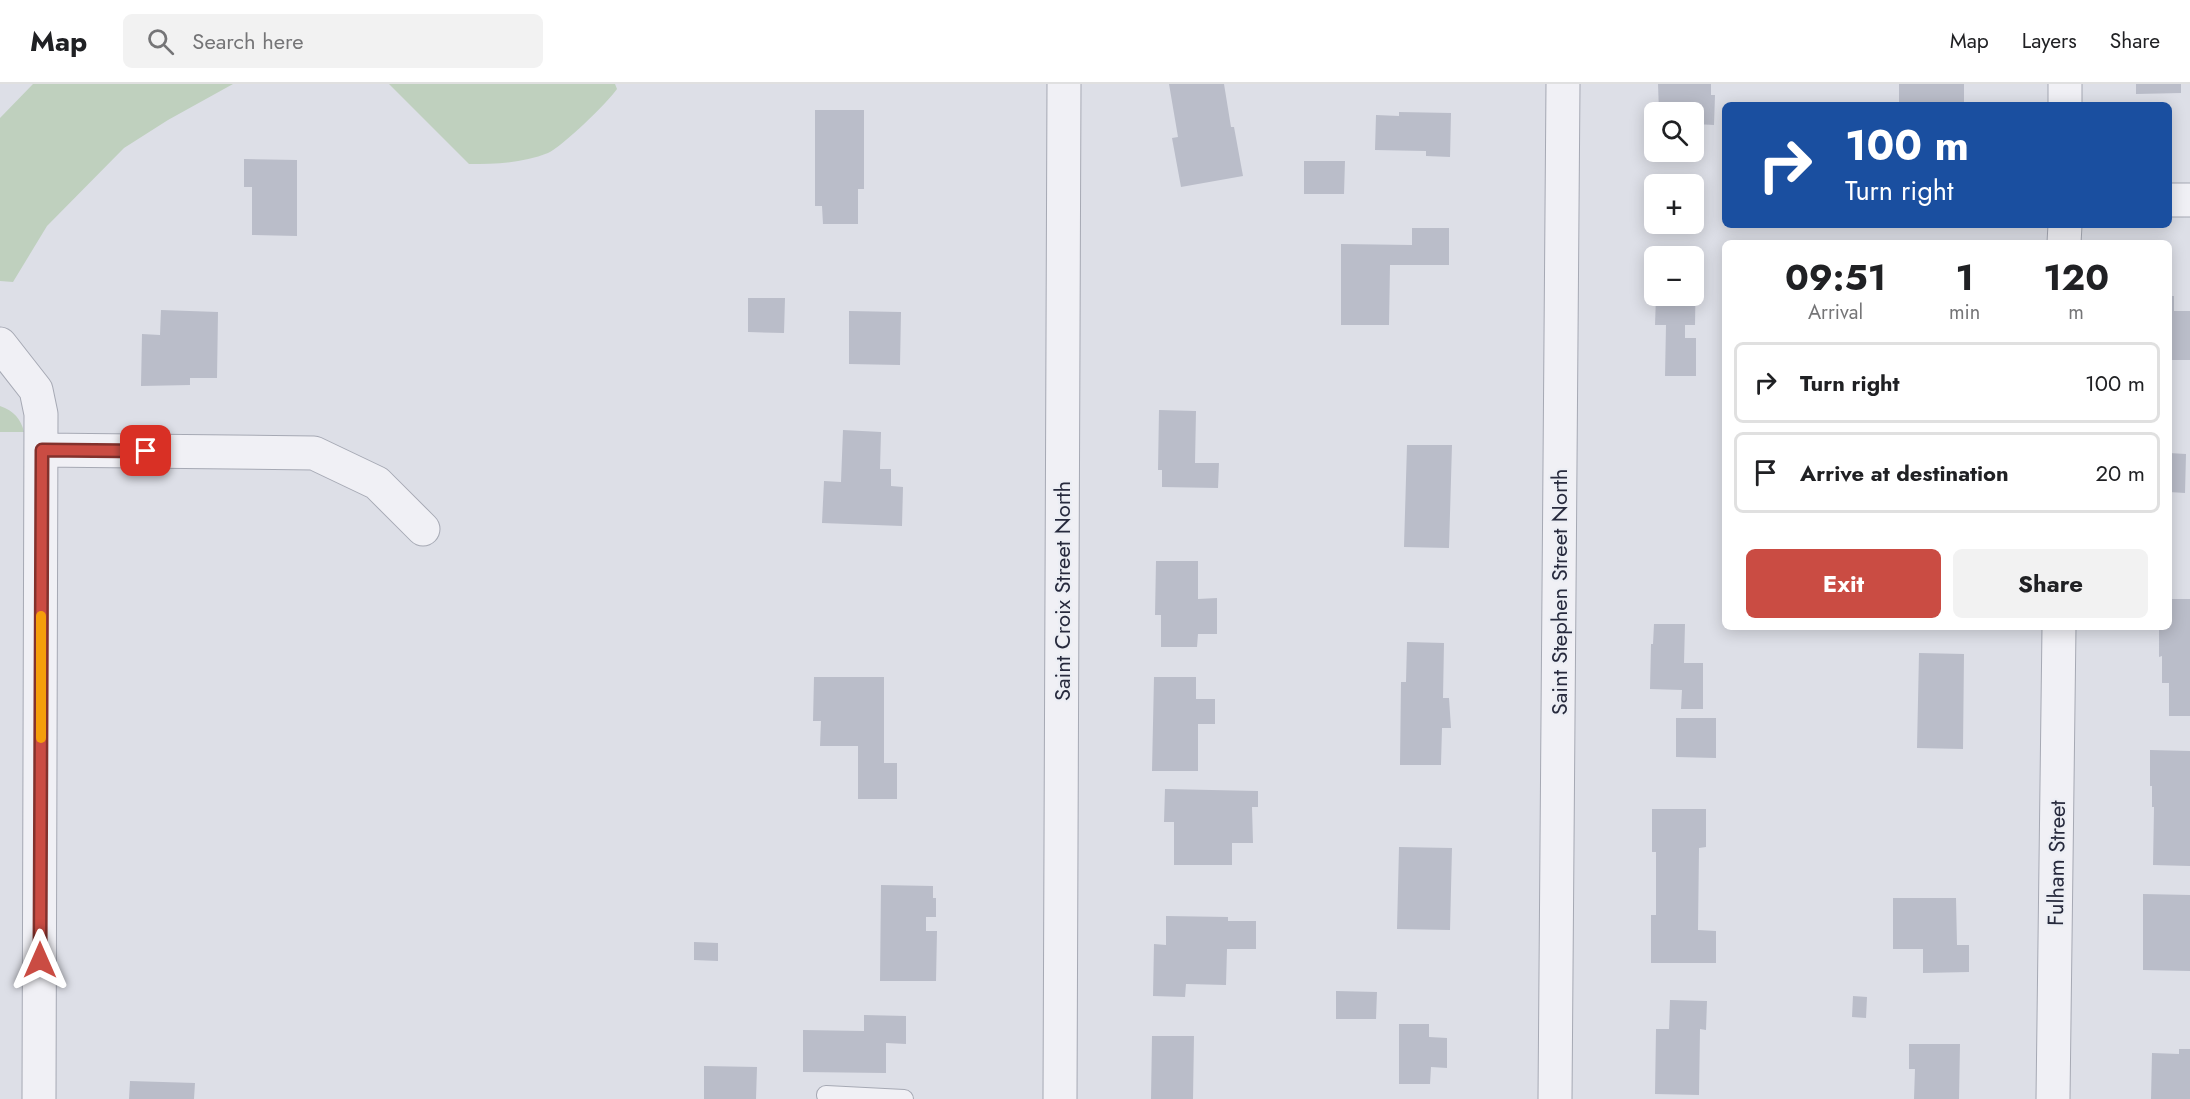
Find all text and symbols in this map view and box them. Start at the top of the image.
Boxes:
search box [123,14,543,68]
text: Map [30,21,87,62]
icon: search [144,25,177,58]
text: Search here [192,25,304,57]
text: Map [1950,26,1989,56]
text: Layers [2022,26,2077,56]
text: Share [2110,26,2160,56]
map controls [1644,102,1704,306]
button: search [1644,102,1704,162]
text: 100 m [1845,115,1969,176]
icon: right [1746,126,1824,204]
text: Turn right [1845,171,1953,210]
button: + [1644,174,1704,234]
button: − [1644,246,1704,306]
text: 09:51 [1785,251,1886,303]
text: 1 [1955,251,1974,303]
text: 120 [2043,251,2109,303]
text: Arrival [1808,298,1863,327]
text: min [1949,298,1980,327]
text: m [2068,298,2084,327]
icon: right [1749,366,1782,399]
text: Turn right [1800,367,1900,399]
text: 100 m [2085,367,2145,399]
pin [120,425,171,476]
icon: arrive [129,434,162,467]
icon: arrive [1749,456,1782,489]
text: Arrive at destination [1800,457,2009,489]
text: 20 m [2096,457,2145,489]
street label: Saint Stephen Street North [1543,469,1575,715]
street label: Saint Croix Street North [1046,481,1078,701]
button: Exit [1746,549,1941,618]
button: Share [1953,549,2148,618]
street label: Fulham Street [2039,799,2073,926]
position arrow [8,928,72,992]

